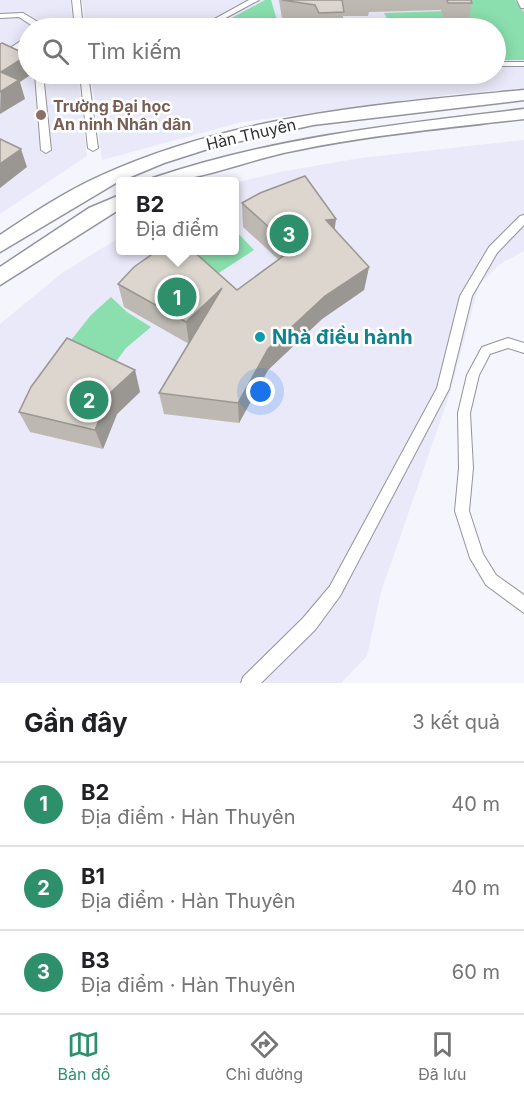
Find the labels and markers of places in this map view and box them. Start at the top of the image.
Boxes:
place label: Trường Đại học An ninh Nhân dân [53,96,191,134]
marker: Trường Đại học An ninh Nhân dân [34,108,48,122]
pin: 3 [270,212,308,256]
pin: 1 [158,274,196,320]
place label: Nhà điều hành [272,325,413,349]
marker: Nhà điều hành [253,330,267,344]
pin: 2 [70,378,109,422]

